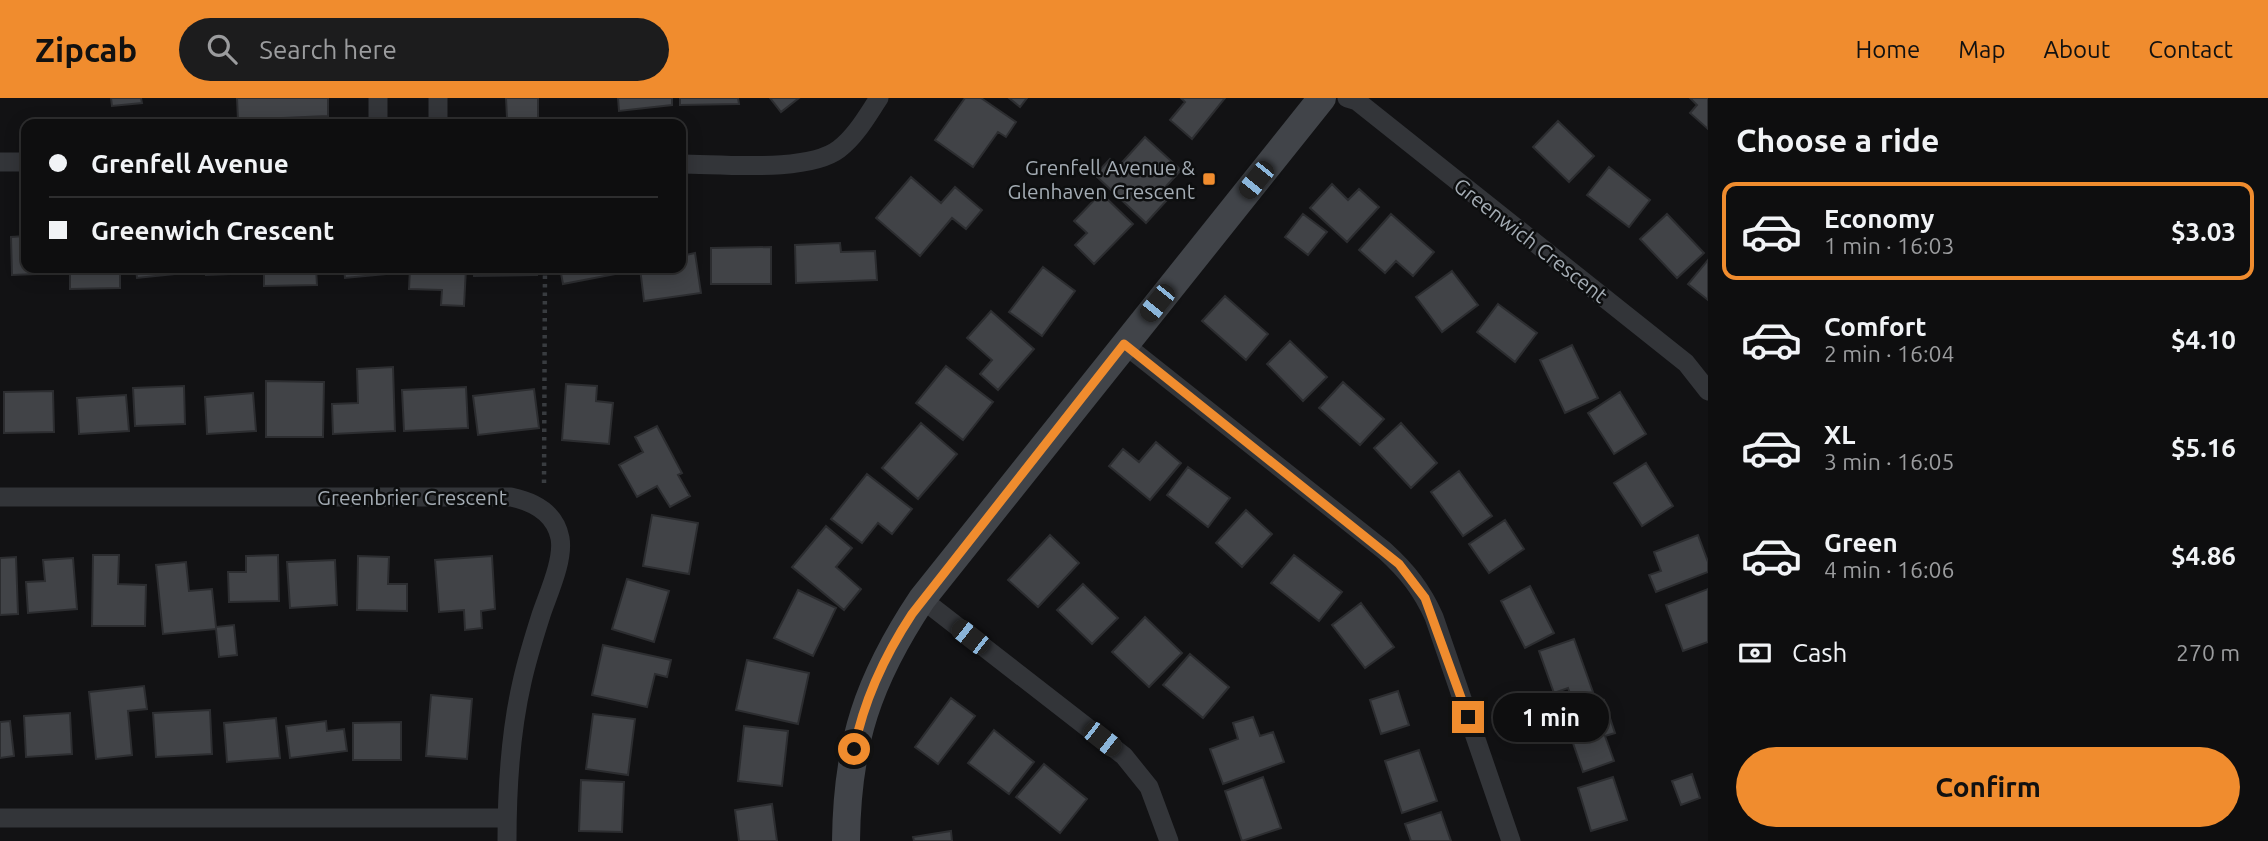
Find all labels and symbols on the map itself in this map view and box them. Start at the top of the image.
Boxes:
place label: Grenfell Avenue & Glenhaven Crescent [1008,155,1195,203]
car [1235,157,1278,203]
marker: Grenfell Avenue & Glenhaven Crescent [1201,171,1217,187]
street label: Greenwich Crescent [1450,173,1612,307]
car [1136,280,1179,326]
street label: Greenbrier Crescent [317,485,507,509]
car [947,616,994,658]
callout: 1 min [1492,692,1608,742]
route end [1452,701,1484,733]
car [1079,718,1126,760]
route start [838,733,870,765]

